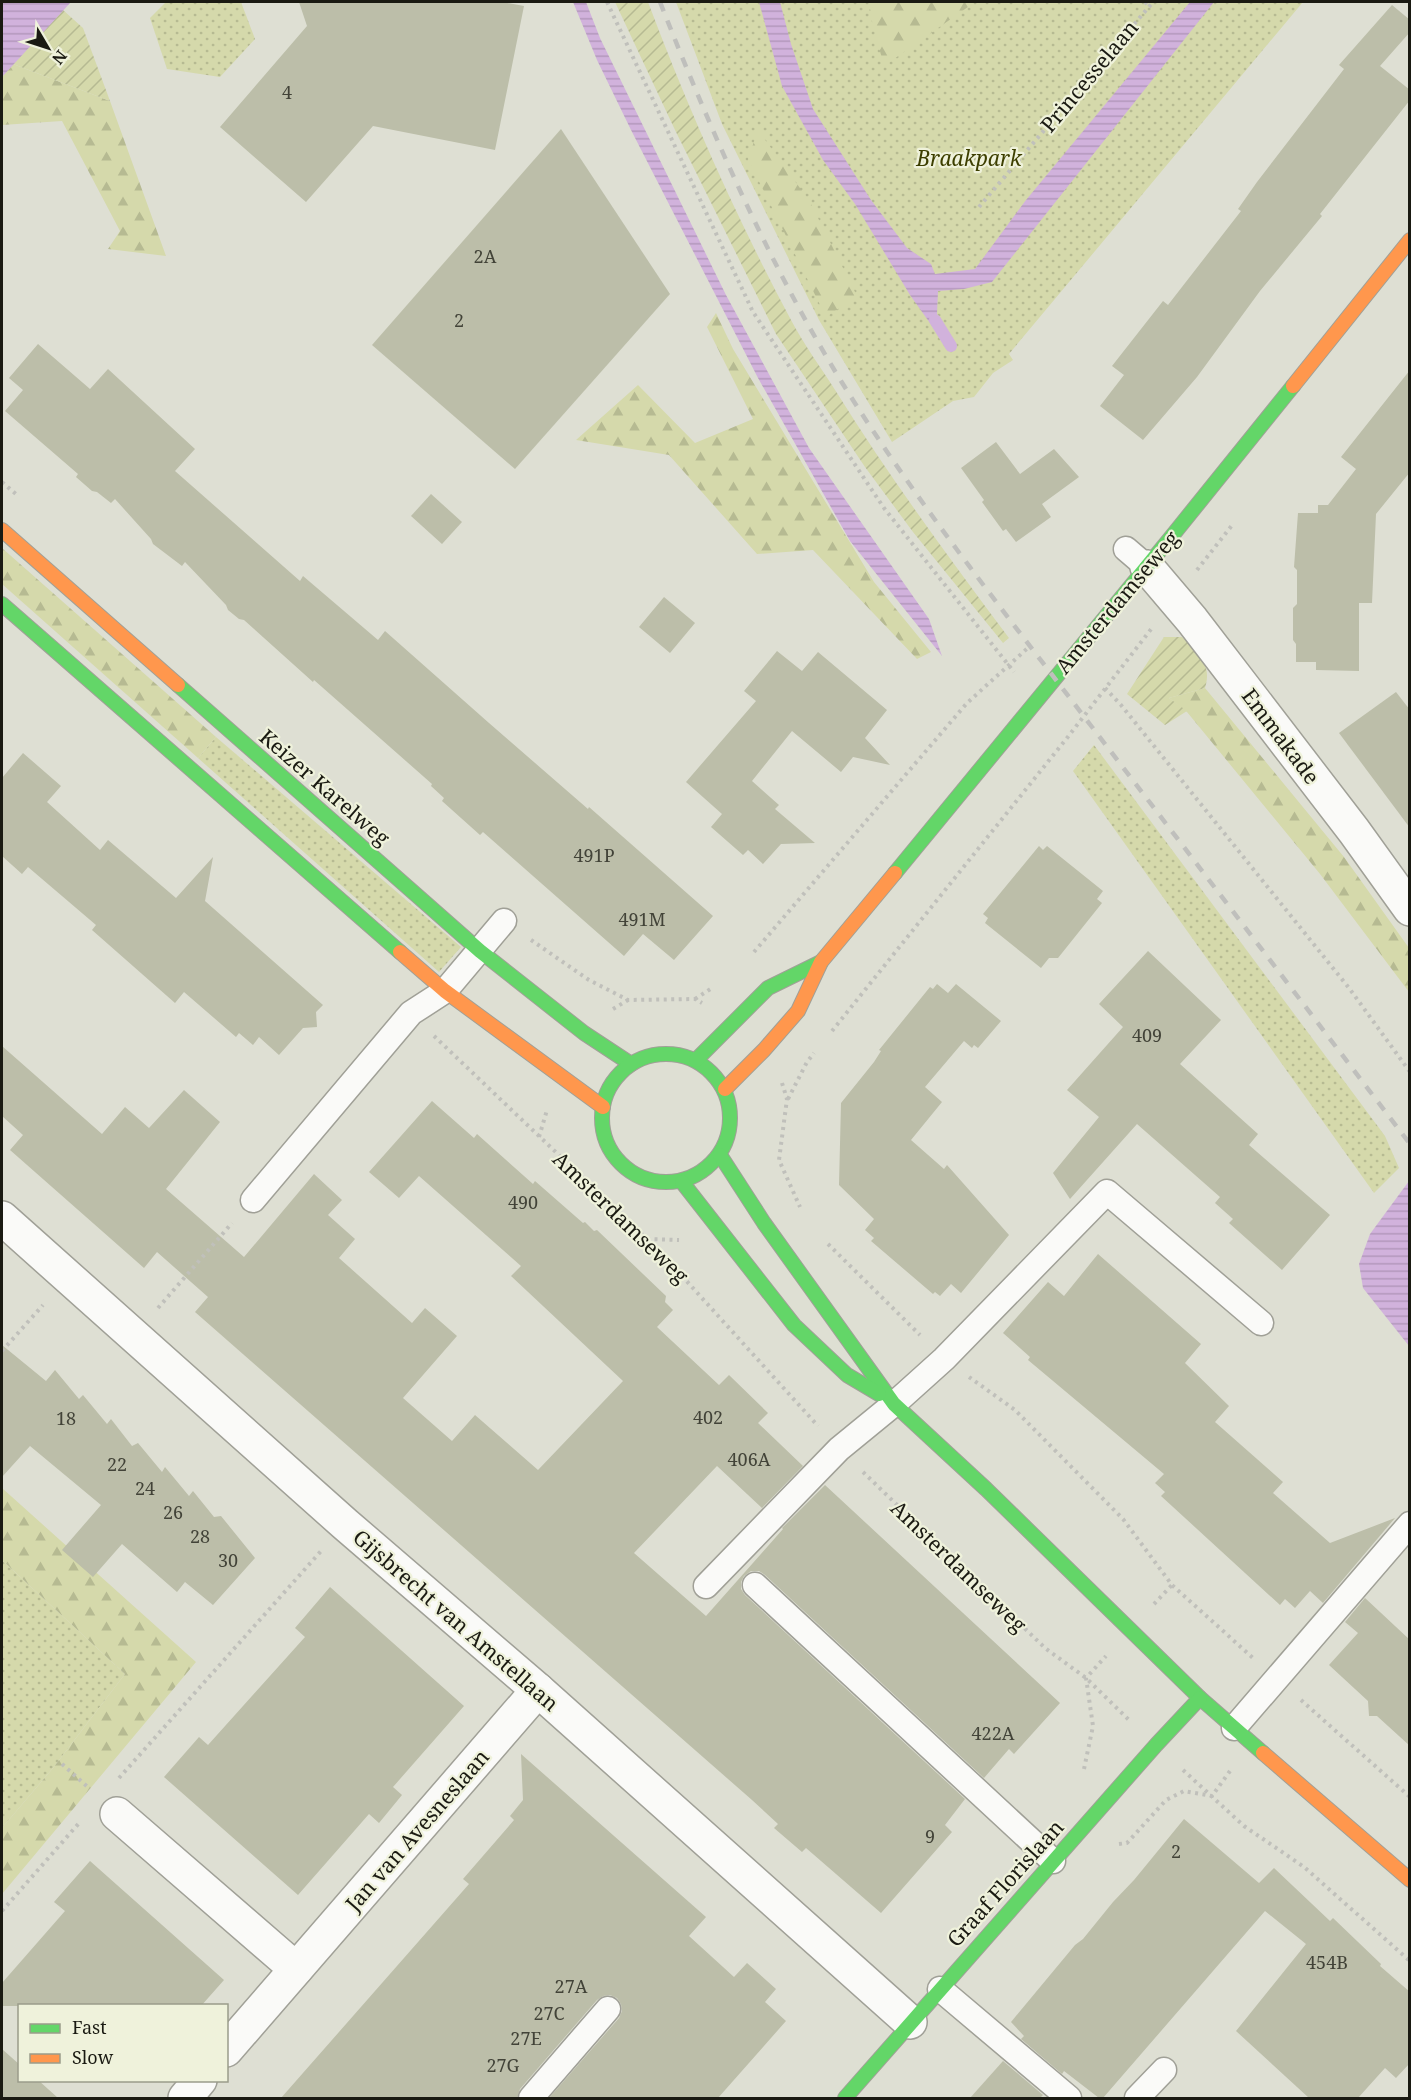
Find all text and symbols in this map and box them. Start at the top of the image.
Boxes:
street label: Princesselaan [1034,14,1144,138]
north arrow [18,18,78,78]
text: N [47,46,72,70]
house number: 4 [282,80,292,104]
park label: Braakpark [915,144,1023,172]
house number: 2A [474,244,497,268]
house number: 2 [454,308,464,332]
street label: Amsterdamseweg [1049,524,1186,679]
street label: Emmakade [1236,683,1326,789]
street label: Keizer Karelweg [254,723,397,852]
house number: 491P [573,843,615,867]
house number: 491M [618,907,666,931]
house number: 409 [1132,1023,1162,1047]
street label: Amsterdamseweg [547,1145,695,1290]
house number: 490 [508,1190,538,1214]
house number: 402 [693,1405,723,1429]
house number: 18 [56,1406,76,1430]
house number: 406A [728,1447,771,1471]
house number: 22 [107,1452,127,1476]
house number: 24 [135,1476,155,1500]
street label: Amsterdamseweg [885,1494,1033,1639]
house number: 26 [163,1500,183,1524]
street label: Gijsbrecht van Amstellaan [347,1523,565,1717]
house number: 28 [190,1524,210,1548]
house number: 30 [218,1548,238,1572]
house number: 422A [972,1721,1015,1745]
street label: Jan van Avesneslaan [338,1743,495,1918]
street label: Graaf Florislaan [940,1813,1070,1953]
house number: 9 [925,1824,935,1848]
house number: 2 [1171,1839,1181,1863]
house number: 454B [1306,1950,1348,1974]
house number: 27A [555,1974,588,1998]
house number: 27C [533,2001,565,2025]
legend [18,2004,228,2082]
text: Fast [72,2015,107,2039]
house number: 27E [510,2026,542,2050]
text: Slow [72,2045,114,2069]
house number: 27G [487,2053,520,2077]

